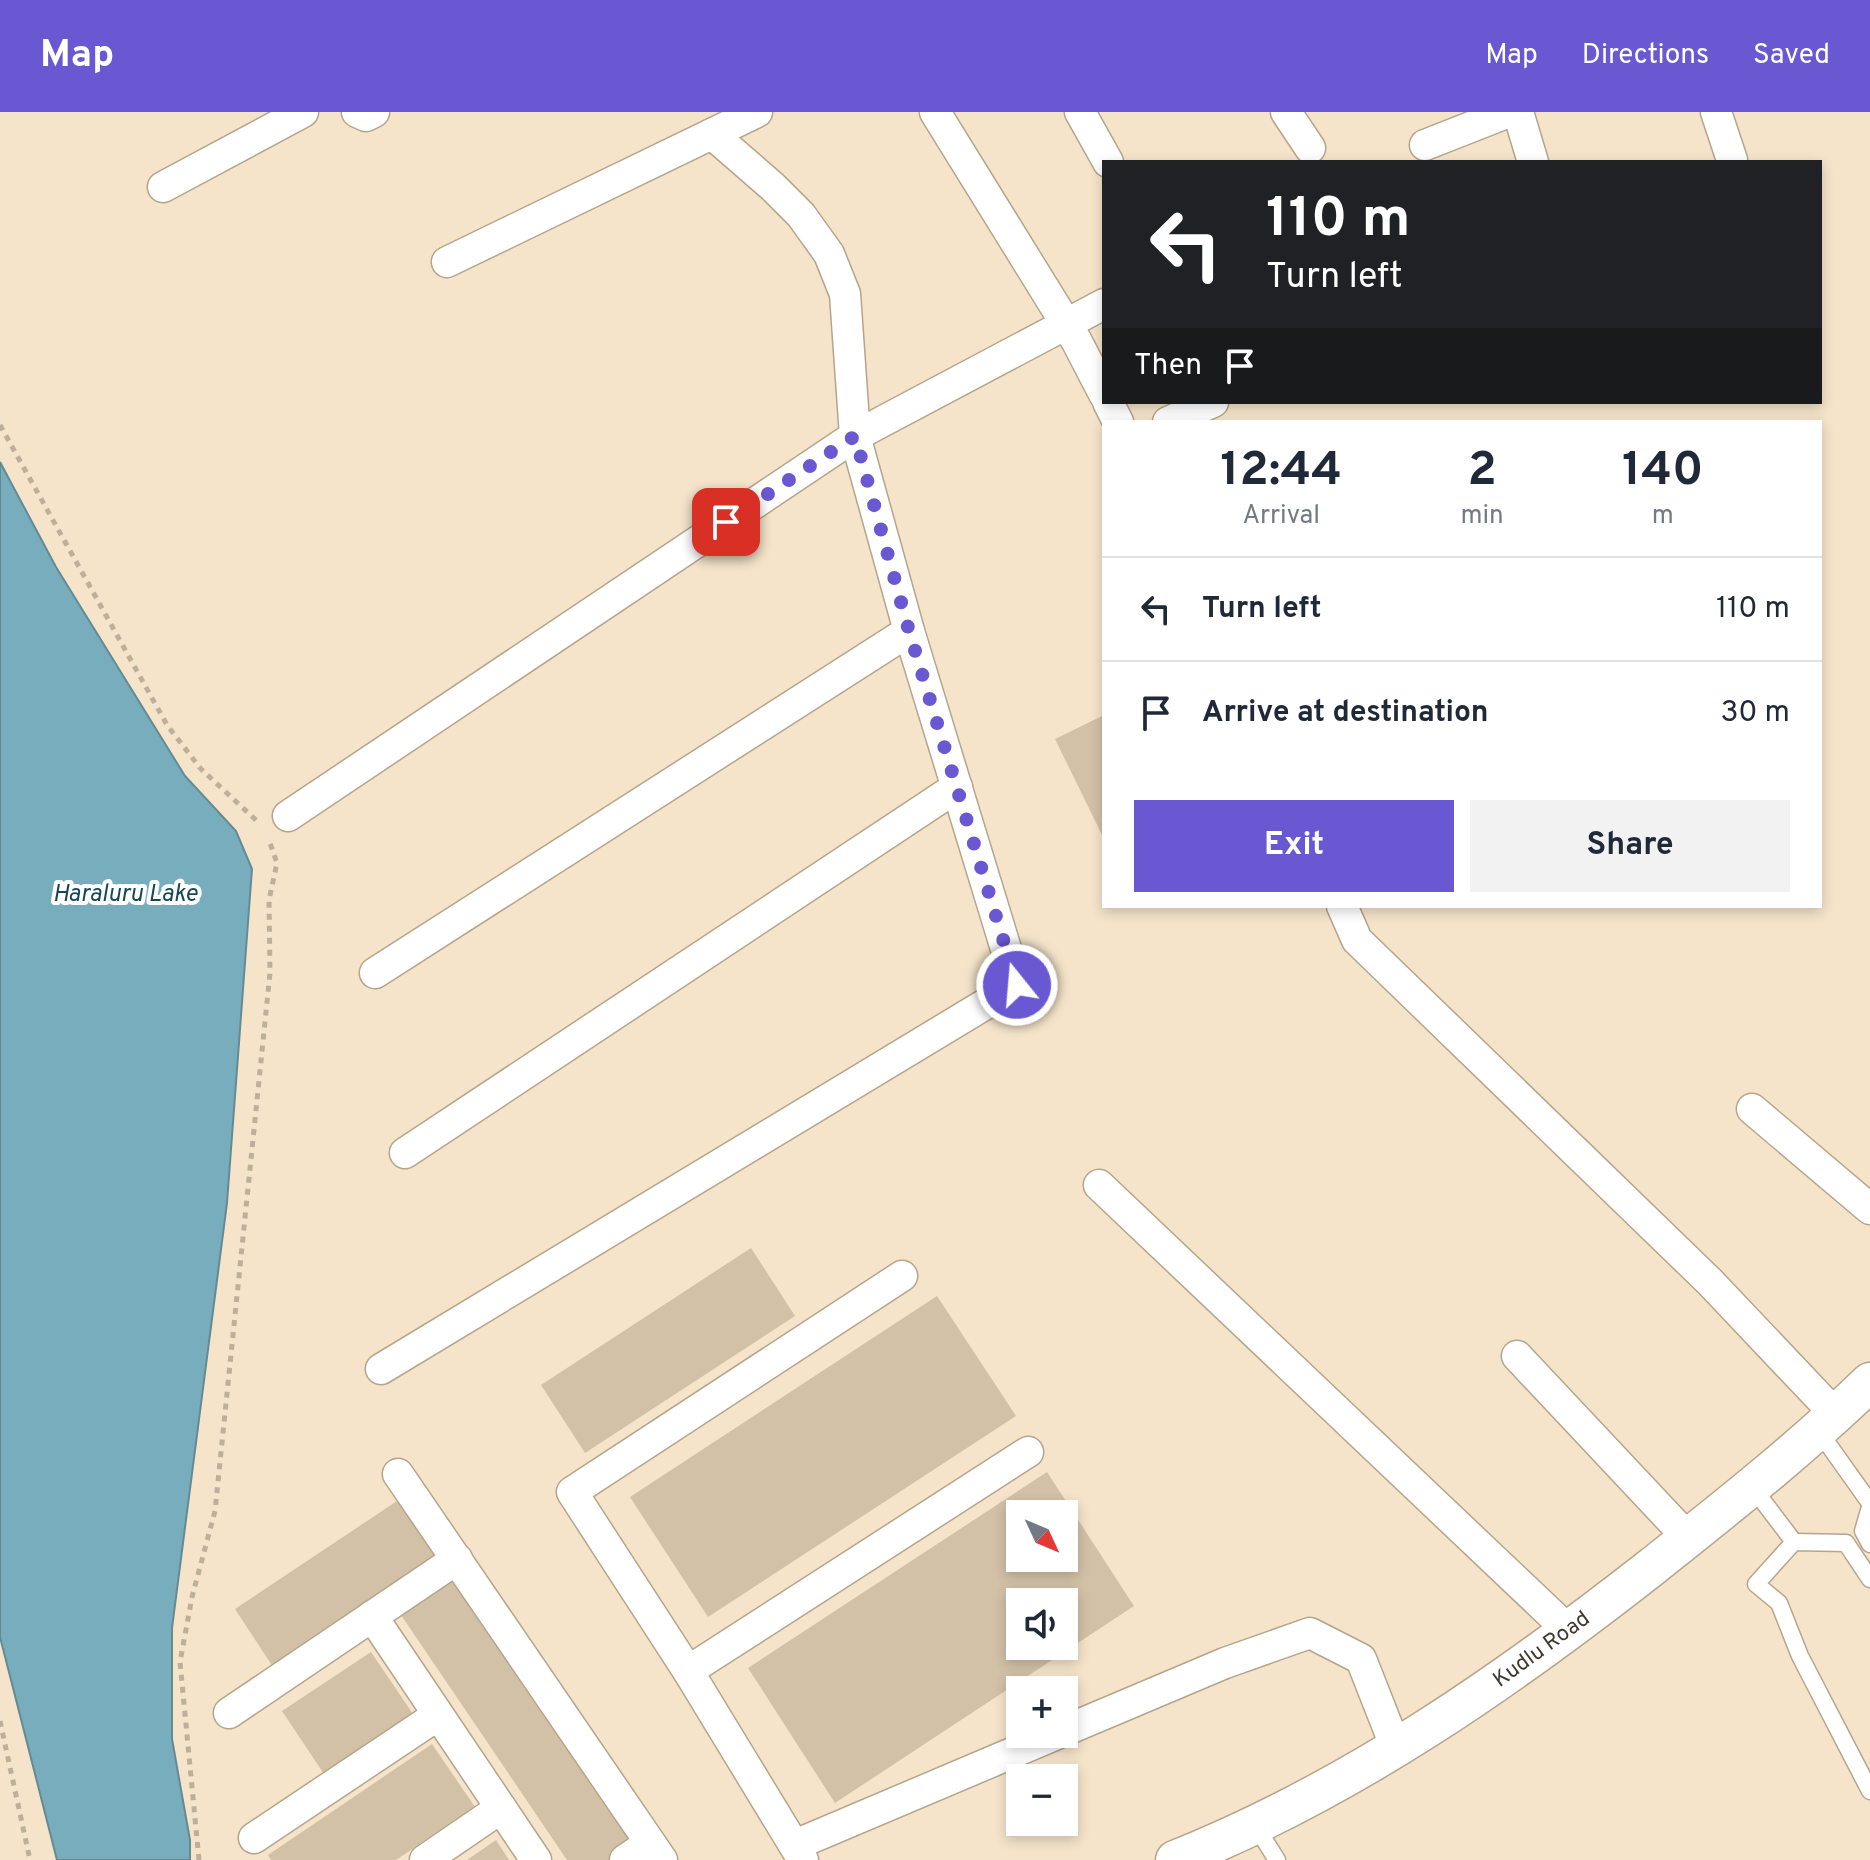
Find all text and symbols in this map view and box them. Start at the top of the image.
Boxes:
text: Map [40,32,114,81]
text: Map [1485,38,1538,74]
text: Directions [1582,38,1709,74]
text: Saved [1753,38,1830,74]
text: 110 m [1266,186,1411,256]
icon: left [1134,192,1238,296]
text: Turn left [1266,255,1403,301]
icon: arrive [1218,344,1262,388]
text: Then [1134,348,1202,385]
text: 12:44 [1220,442,1342,502]
text: 2 [1467,442,1497,502]
text: 140 [1622,442,1704,502]
pin [692,488,760,556]
icon: arrive [704,500,748,544]
text: Arrival [1242,500,1320,533]
text: min [1460,500,1504,533]
text: m [1652,500,1674,533]
icon: left [1134,587,1178,631]
text: Turn left [1202,591,1322,628]
text: 110 m [1716,591,1790,628]
icon: arrive [1134,691,1178,735]
text: Arrive at destination [1202,695,1488,732]
text: 30 m [1721,695,1790,732]
button: Exit [1134,800,1454,892]
button: Share [1470,800,1790,892]
water label: Haraluru Lake [53,880,198,910]
position arrow [975,943,1059,1027]
north arrow [1006,1500,1078,1572]
map controls [1006,1500,1078,1836]
button: sound [1006,1588,1078,1660]
street label: Kudlu Road [1488,1606,1596,1694]
button: + [1006,1676,1078,1748]
button: − [1006,1764,1078,1836]

